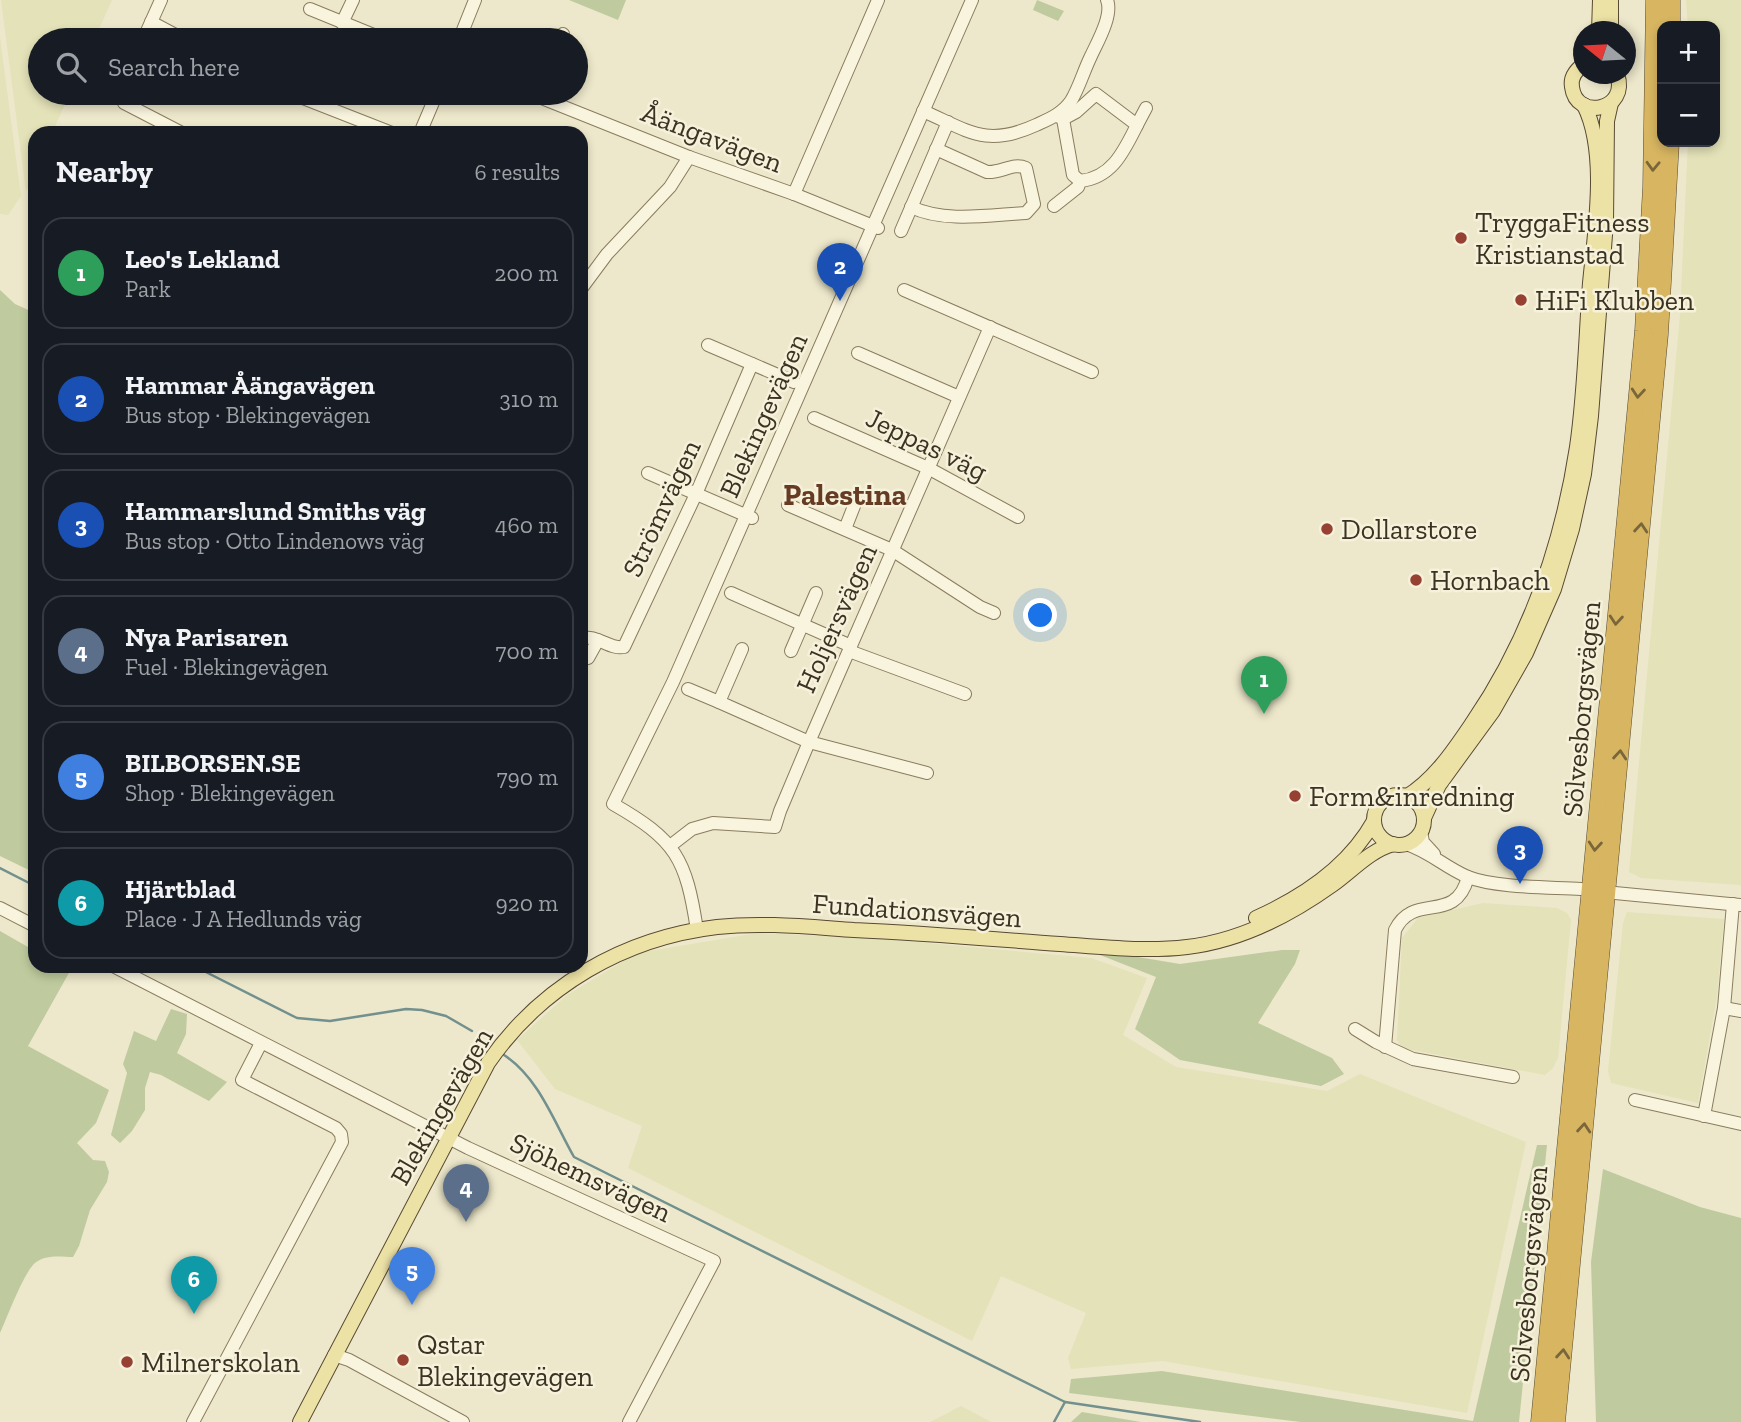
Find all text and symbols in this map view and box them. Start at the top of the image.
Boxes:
north arrow [1573,21,1636,84]
map controls [1657,21,1720,147]
button: + [1657,21,1720,84]
search box [28,28,588,105]
icon: search [52,48,90,86]
text: Search here [108,51,240,83]
button: − [1657,84,1720,147]
street label: Åängavägen [637,95,787,179]
text: Nearby [56,154,153,190]
text: 6 results [474,158,560,186]
one-way arrow [1645,161,1660,172]
place label: TryggaFitness Kristianstad [1475,206,1649,271]
marker: TryggaFitness Kristianstad [1453,230,1469,246]
text: Leo's Lekland [125,243,280,275]
pin: 2 [817,243,863,301]
text: 1 [76,259,86,287]
text: 200 m [495,259,558,287]
text: Park [125,275,171,303]
place label: HiFi Klubben [1535,284,1694,317]
marker: HiFi Klubben [1513,292,1529,308]
street label: Blekingevägen [713,328,814,502]
text: Hammar Åängavägen [125,369,375,401]
text: 2 [75,385,87,413]
text: 310 m [500,385,558,413]
one-way arrow [1630,387,1645,399]
text: Bus stop · Blekingevägen [125,401,370,429]
street label: Jeppas väg [861,401,993,488]
street label: Strömvägen [615,434,708,582]
district label: Palestina [783,477,907,513]
text: Hammarslund Smiths väg [125,495,426,527]
text: 3 [75,511,87,539]
text: 460 m [495,511,558,539]
place label: Dollarstore [1341,513,1477,546]
marker: Dollarstore [1319,521,1335,537]
one-way arrow [1633,522,1648,533]
text: Bus stop · Otto Lindenows väg [125,527,424,555]
street label: Holjersvägen [789,539,884,697]
place label: Hornbach [1430,564,1550,597]
marker: Hornbach [1408,572,1424,588]
your location [1023,598,1057,632]
street label: Sölvesborgsvägen [1556,600,1607,818]
one-way arrow [1609,614,1624,625]
text: Nya Parisaren [125,621,288,653]
text: 4 [74,637,88,665]
text: 700 m [496,637,558,665]
text: Fuel · Blekingevägen [125,653,328,681]
pin: 1 [1241,656,1287,714]
text: BILBORSEN.SE [125,747,301,779]
one-way arrow [1612,749,1627,760]
text: 5 [75,763,87,791]
text: 790 m [497,763,558,791]
text: Shop · Blekingevägen [125,779,335,807]
place label: Form&inredning [1309,780,1514,813]
marker: Form&inredning [1287,788,1303,804]
pin: 3 [1497,826,1543,884]
one-way arrow [1588,841,1603,852]
text: Hjärtblad [125,873,236,905]
street label: Fundationsvägen [811,887,1023,934]
text: 6 [75,889,87,917]
text: 920 m [496,889,558,917]
text: Place · J A Hedlunds väg [125,905,362,933]
street label: Blekingevägen [383,1022,500,1191]
one-way arrow [1576,1122,1591,1133]
street label: Sjöhemsvägen [505,1126,677,1229]
pin: 4 [443,1164,489,1222]
street label: Sölvesborgsvägen [1503,1165,1554,1383]
pin: 5 [389,1247,435,1305]
pin: 6 [171,1256,217,1314]
place label: Qstar Blekingevägen [417,1328,593,1393]
place label: Milnerskolan [141,1346,300,1379]
one-way arrow [1555,1348,1570,1359]
marker: Qstar Blekingevägen [395,1352,411,1368]
marker: Milnerskolan [119,1354,135,1370]

